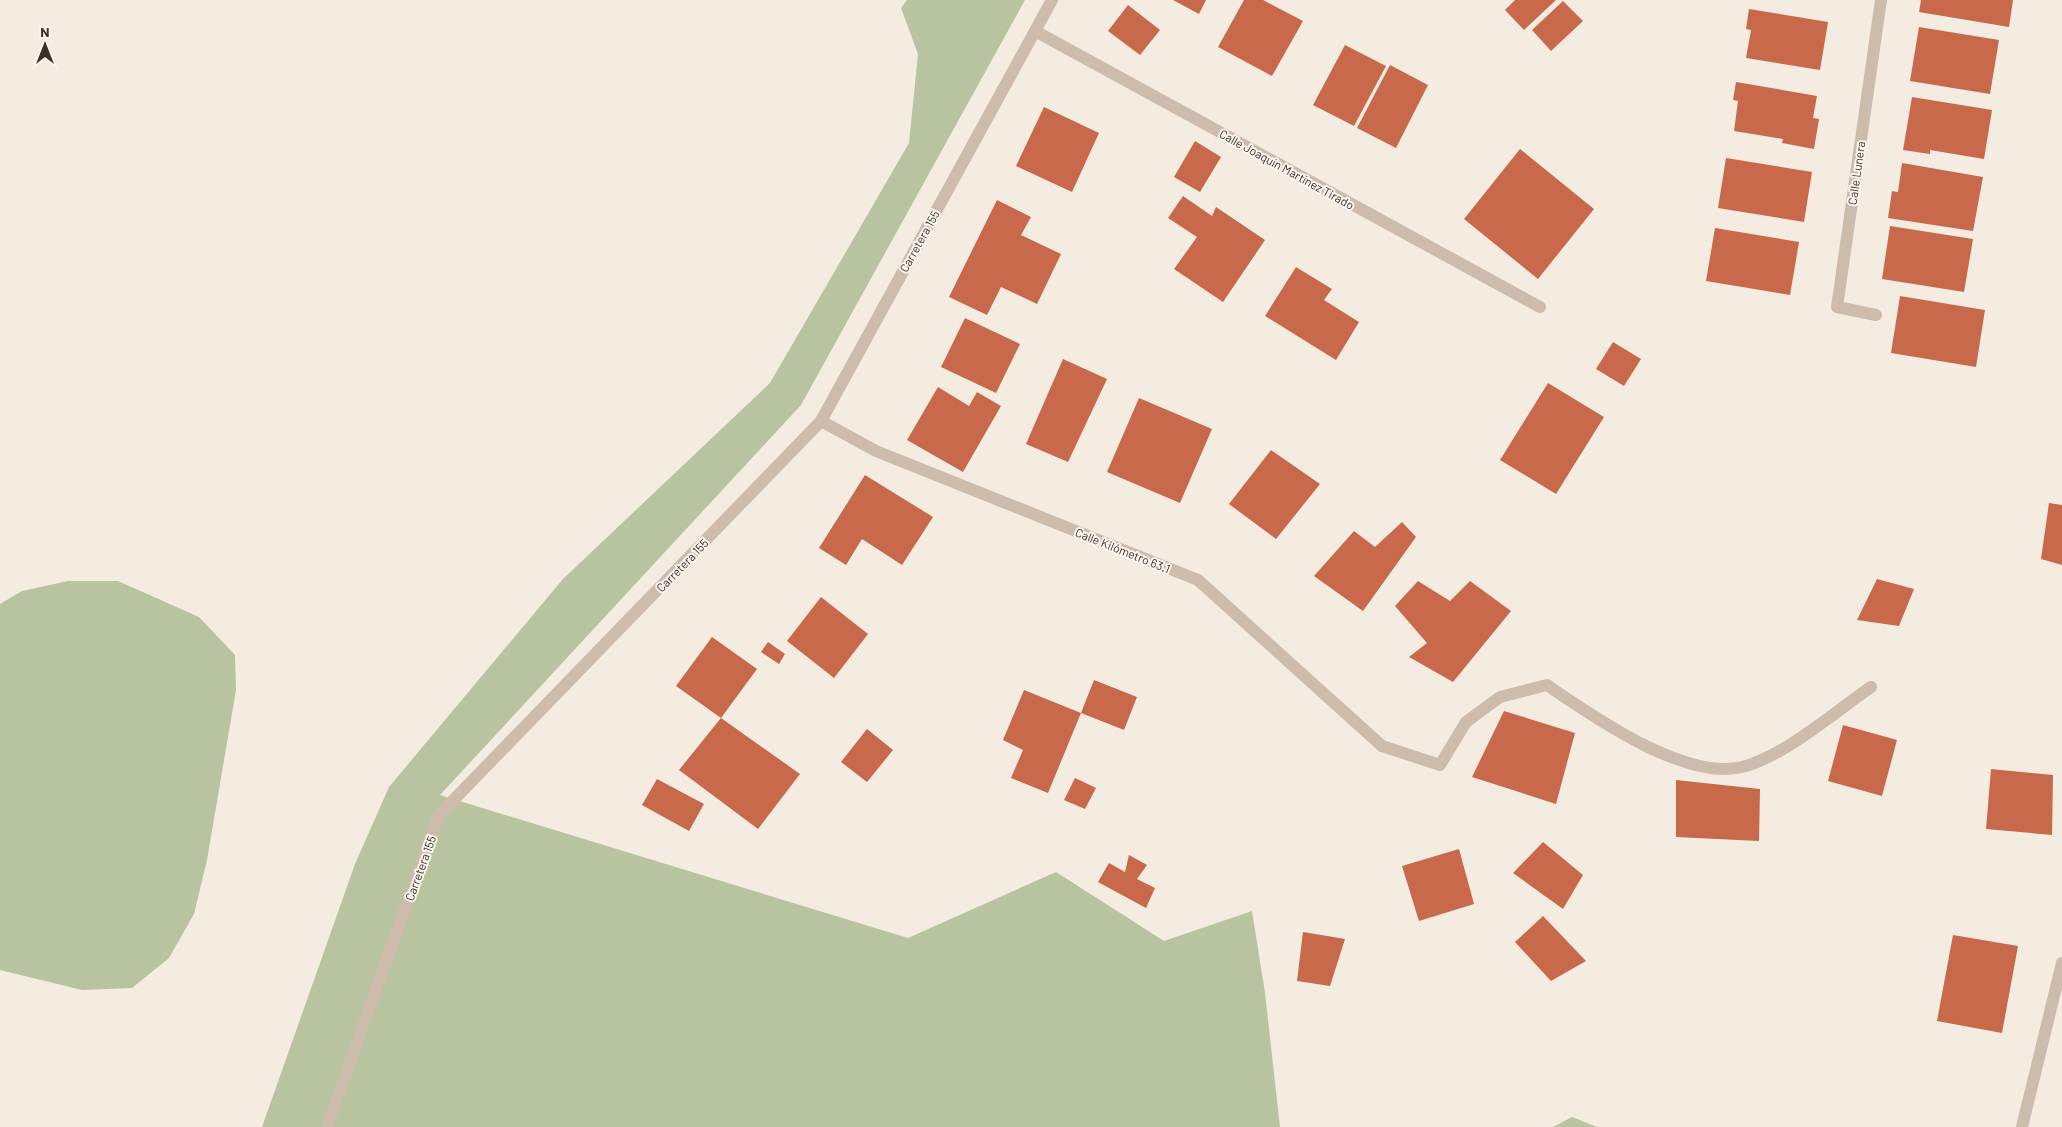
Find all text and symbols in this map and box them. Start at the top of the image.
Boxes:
north arrow [20,20,70,70]
text: N [40,23,50,40]
street label: Calle Joaquín Martínez Tirado [1217,126,1357,212]
street label: Calle Lunera [1845,140,1867,206]
street label: Carretera 155 [896,208,942,274]
street label: Calle Kilómetro 63.1 [1074,525,1172,575]
street label: Carretera 155 [653,536,711,594]
street label: Carretera 155 [402,834,438,902]

